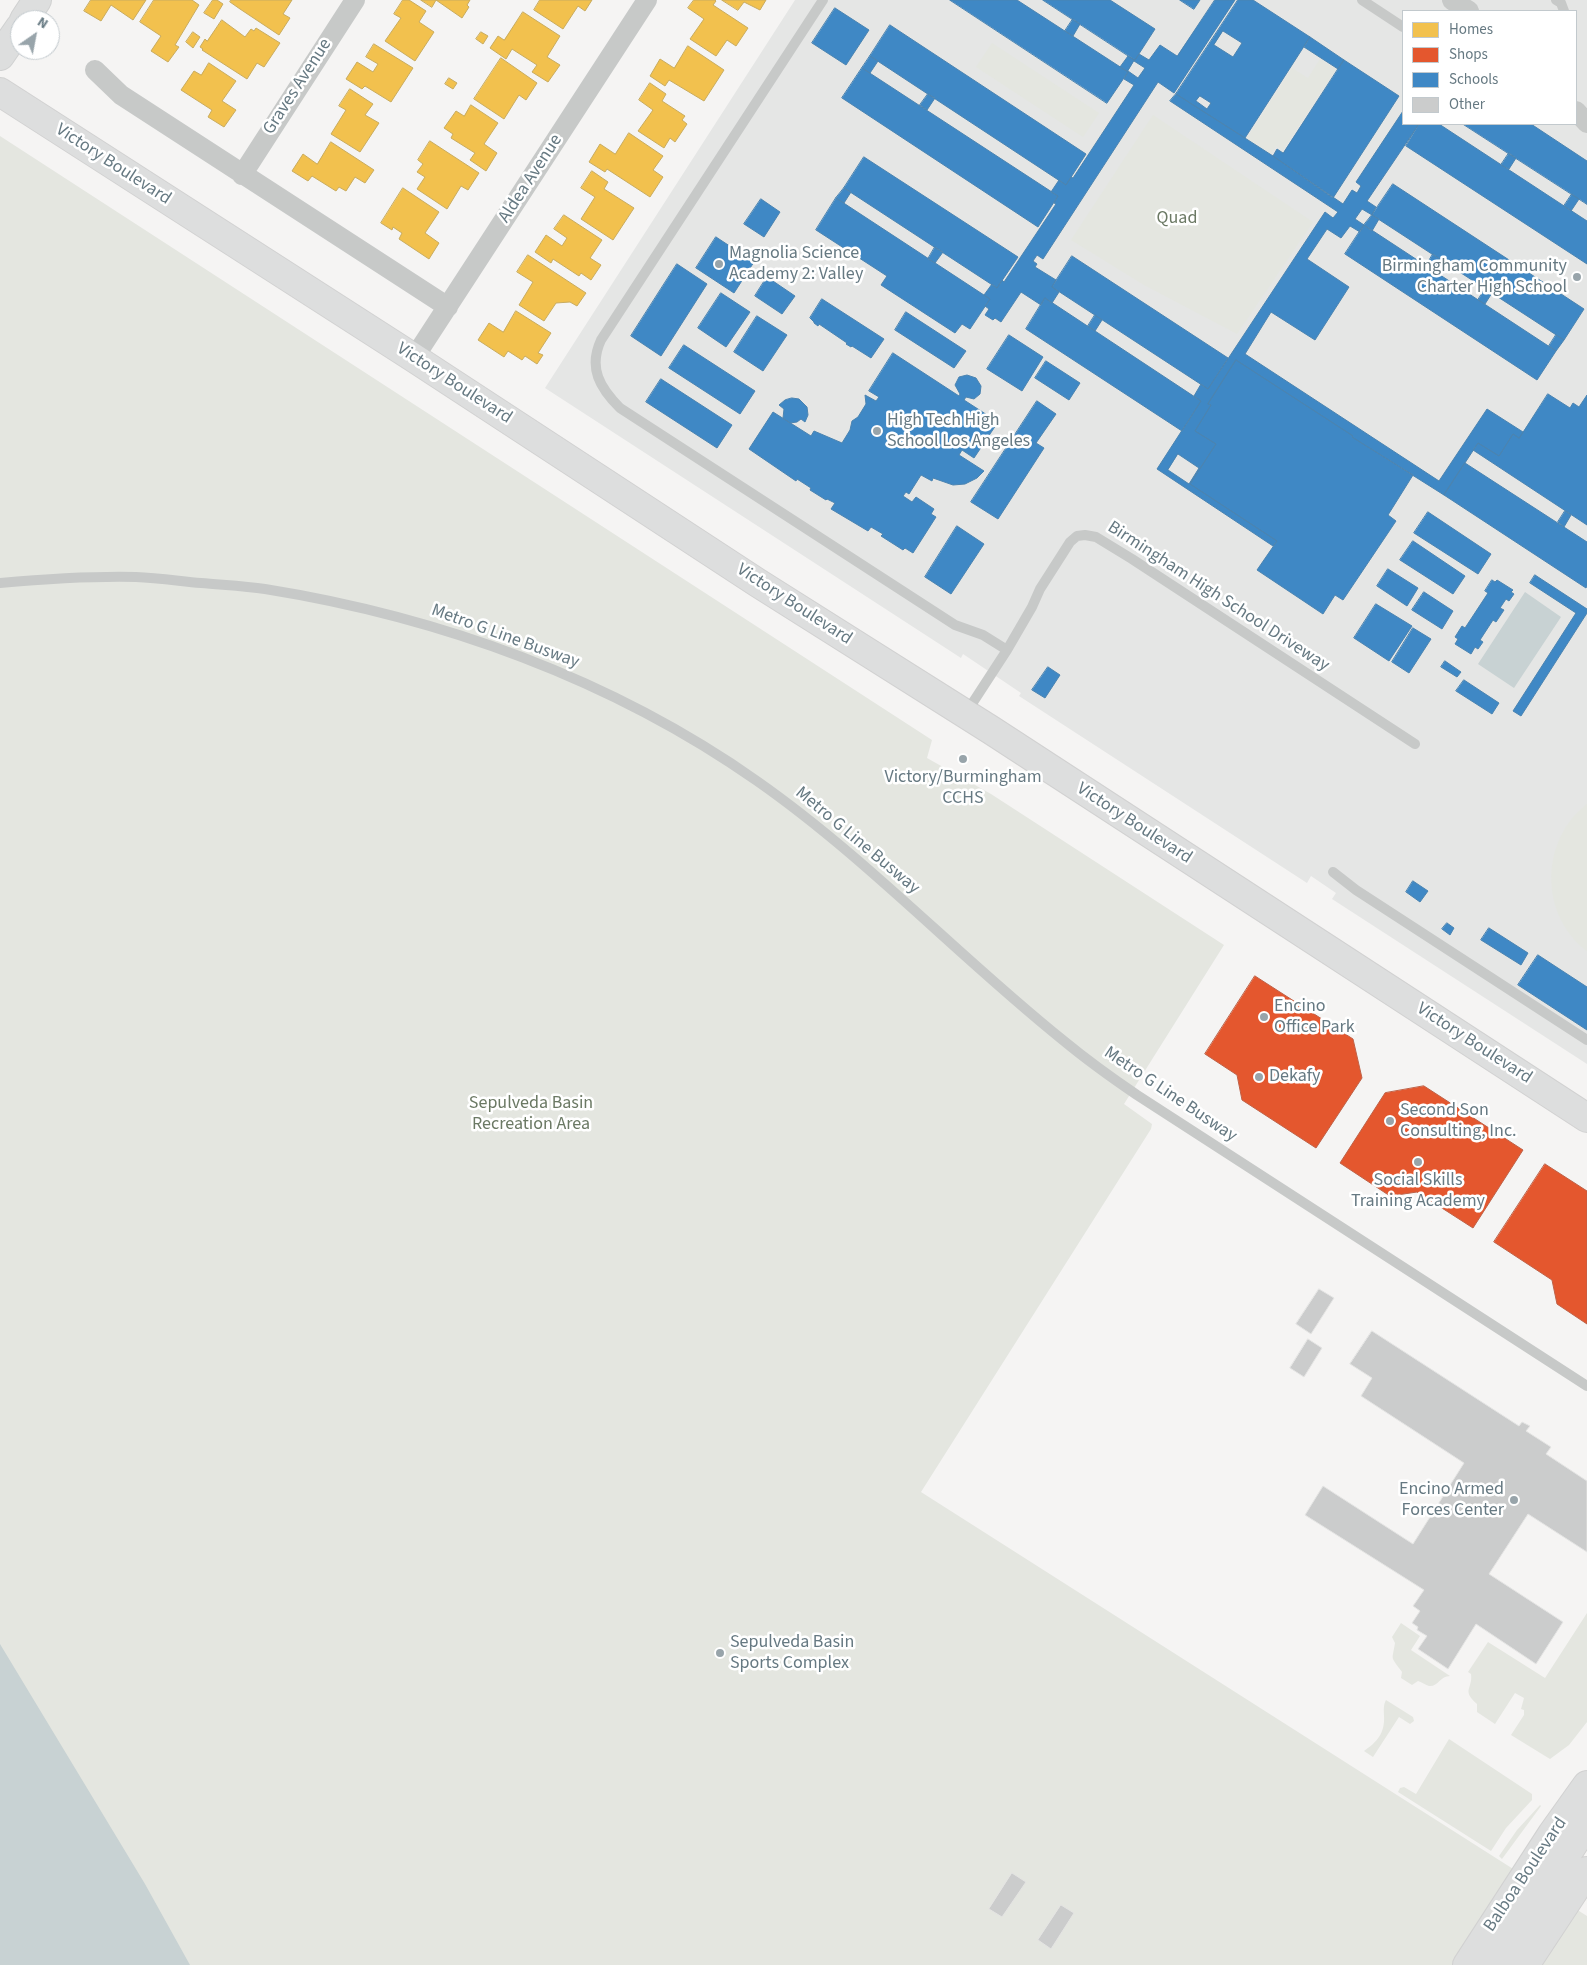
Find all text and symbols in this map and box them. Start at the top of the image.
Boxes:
north arrow [10,10,60,60]
legend [1402,10,1577,125]
text: N [33,12,52,34]
text: Homes [1449,19,1493,40]
street label: Graves Avenue [259,35,337,139]
text: Shops [1449,44,1488,65]
text: Schools [1449,69,1498,90]
text: Other [1449,94,1485,115]
street label: Victory Boulevard [51,120,175,210]
street label: Aldea Avenue [494,131,568,227]
park label: Quad [1157,208,1197,230]
place label: Magnolia Science Academy 2: Valley [729,243,863,286]
place label: Birmingham Community Charter High School [1382,256,1567,298]
marker: Magnolia Science Academy 2: Valley [713,258,725,270]
marker: Birmingham Community Charter High School [1571,271,1583,283]
street label: Victory Boulevard [392,339,516,429]
place label: High Tech High School Los Angeles [887,410,1030,452]
marker: High Tech High School Los Angeles [871,425,883,437]
street label: Birmingham High School Driveway [1103,517,1333,677]
street label: Victory Boulevard [732,560,856,650]
street label: Metro G Line Busway [428,600,582,674]
marker: Victory/Burmingham CCHS [957,753,969,765]
place label: Victory/Burmingham CCHS [884,767,1042,810]
street label: Victory Boulevard [1072,779,1196,869]
street label: Metro G Line Busway [790,783,924,899]
place label: Encino Office Park [1274,996,1355,1038]
street label: Victory Boulevard [1412,999,1536,1089]
marker: Encino Office Park [1258,1011,1270,1023]
street label: Metro G Line Busway [1099,1042,1241,1148]
place label: Dekafy [1269,1066,1320,1088]
marker: Dekafy [1253,1071,1265,1083]
park label: Sepulveda Basin Recreation Area [469,1093,593,1136]
place label: Second Son Consulting, Inc. [1400,1100,1517,1142]
marker: Second Son Consulting, Inc. [1384,1115,1396,1127]
marker: Social Skills Training Academy [1412,1156,1424,1168]
place label: Social Skills Training Academy [1351,1170,1485,1212]
place label: Encino Armed Forces Center [1399,1479,1504,1522]
marker: Encino Armed Forces Center [1508,1494,1520,1506]
place label: Sepulveda Basin Sports Complex [730,1632,854,1675]
marker: Sepulveda Basin Sports Complex [714,1647,726,1659]
street label: Balboa Boulevard [1480,1814,1572,1936]

